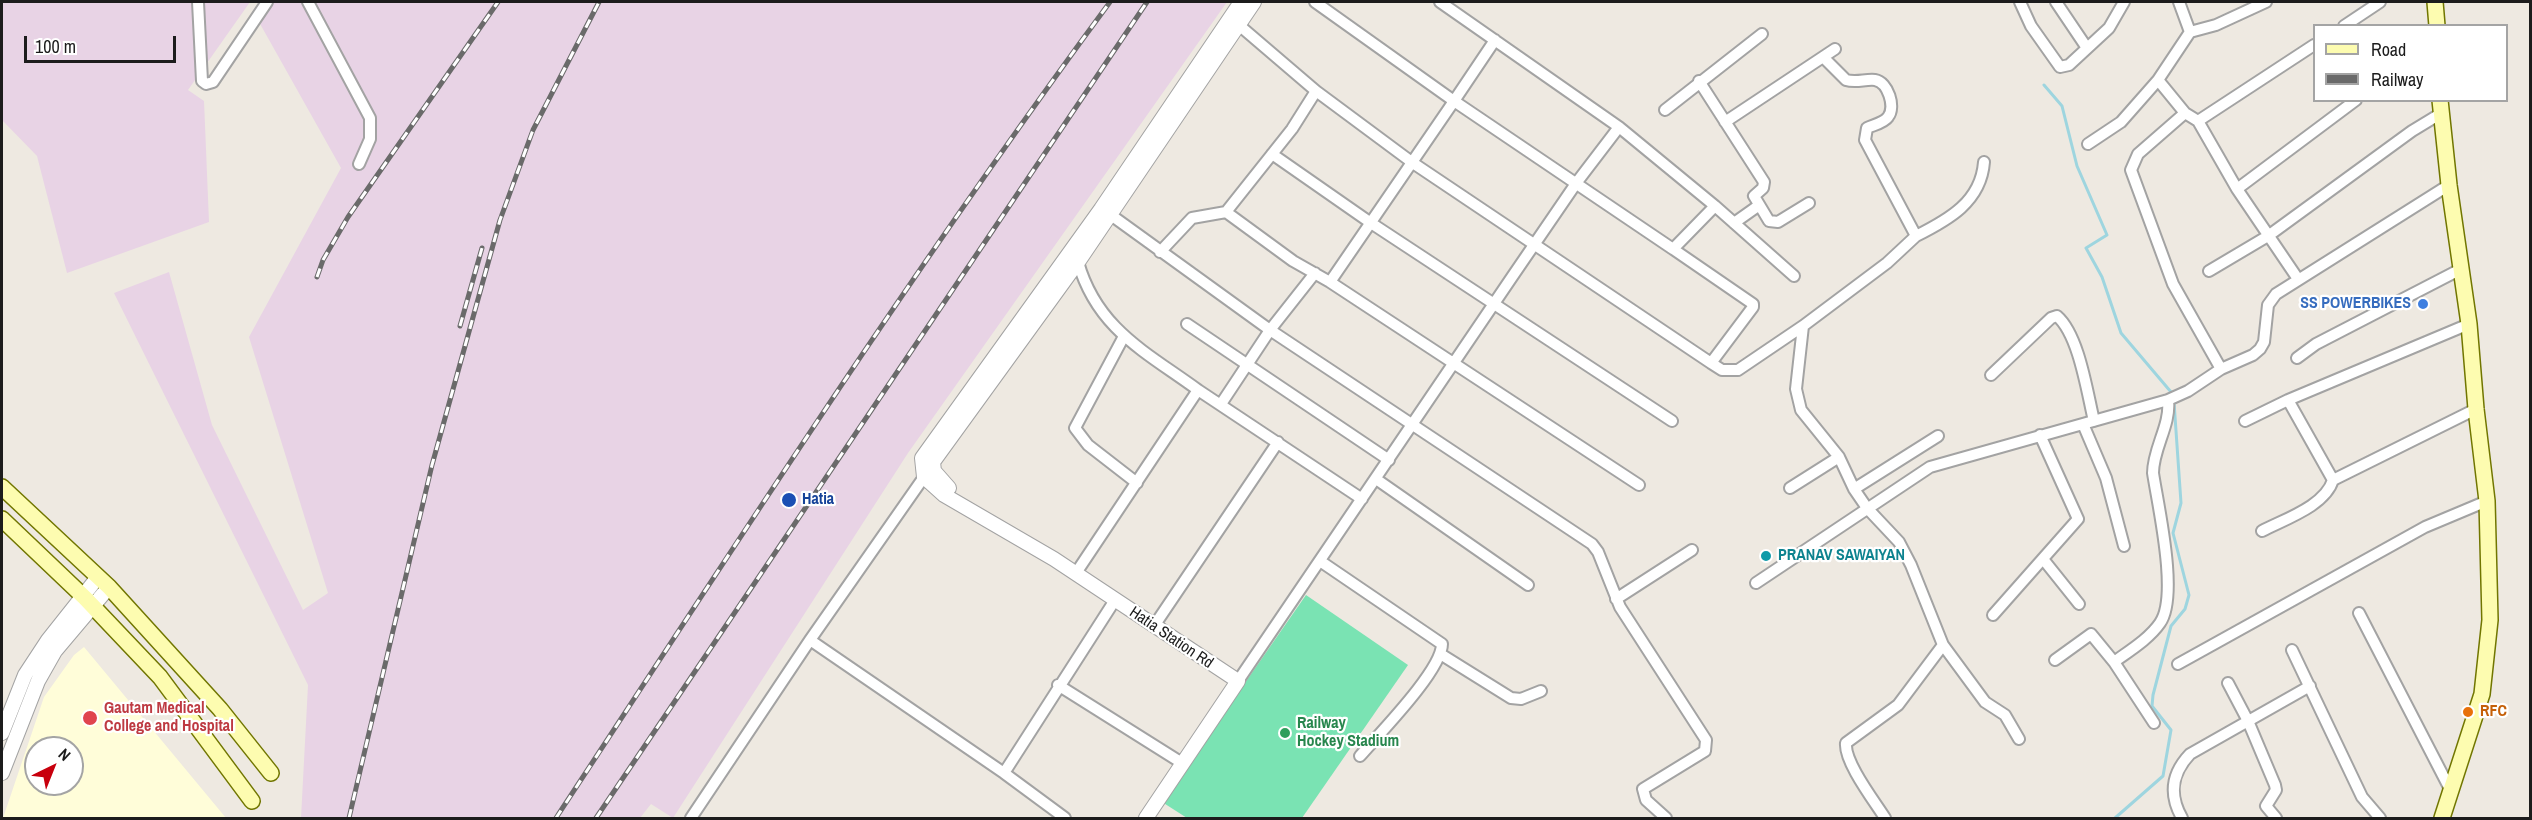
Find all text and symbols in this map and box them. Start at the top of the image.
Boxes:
scale bar [27,24,178,62]
legend [2313,24,2508,102]
text: 100 m [35,34,76,59]
text: Road [2371,37,2406,62]
text: Railway [2371,67,2424,92]
place label: SS POWERBIKES [2300,294,2411,314]
marker: SS POWERBIKES [2416,297,2430,311]
place label: Hatia [802,490,834,510]
marker: Hatia [780,491,798,509]
place label: PRANAV SAWAIYAN [1778,546,1905,566]
marker: PRANAV SAWAIYAN [1759,549,1773,563]
street label: Hatia Station Rd [1125,603,1217,673]
place label: Gautam Medical College and Hospital [104,699,234,737]
place label: RFC [2480,702,2507,722]
marker: RFC [2461,705,2475,719]
marker: Gautam Medical College and Hospital [81,709,99,727]
place label: Railway Hockey Stadium [1297,714,1399,752]
marker: Railway Hockey Stadium [1278,726,1292,740]
north arrow [24,736,84,796]
text: N [54,743,76,766]

